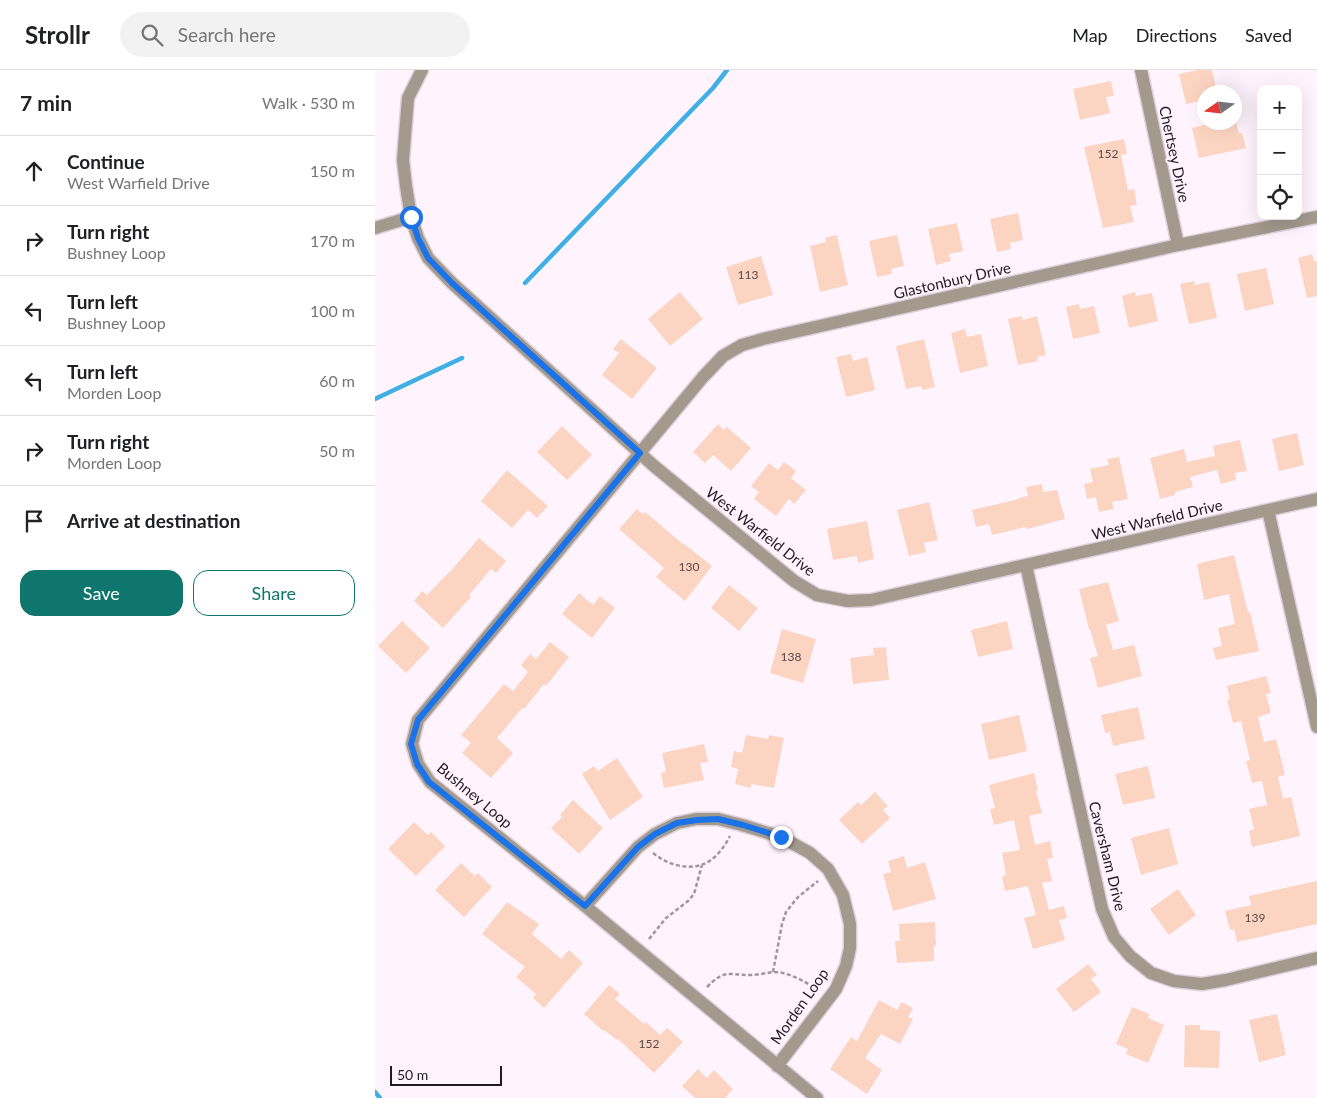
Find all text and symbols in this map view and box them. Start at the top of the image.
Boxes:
search box [120,12,470,57]
text: Strollr [25,20,90,49]
icon: search [138,21,166,49]
text: Search here [178,23,276,46]
text: Map [1072,24,1108,46]
text: Directions [1136,24,1217,46]
text: Saved [1245,24,1292,46]
north arrow [1197,85,1242,130]
map controls [1257,85,1302,220]
button: + [1257,85,1302,130]
text: 7 min [20,90,72,115]
text: Walk · 530 m [262,93,355,112]
street label: Chertsey Drive [1156,104,1194,204]
button: − [1257,130,1302,175]
house number: 152 [1098,146,1118,161]
text: Continue [67,150,145,173]
icon: ahead [20,157,48,185]
text: 150 m [310,161,355,180]
text: West Warfield Drive [67,173,210,192]
button: locate [1257,175,1302,220]
route start [400,206,423,229]
text: Turn right [67,220,149,243]
icon: right [20,227,48,255]
text: 170 m [310,231,355,250]
text: Bushney Loop [67,243,166,262]
street label: Glastonbury Drive [892,258,1012,302]
house number: 113 [738,267,758,282]
text: Turn left [67,290,138,313]
icon: left [20,297,48,325]
text: 100 m [310,301,355,320]
text: Bushney Loop [67,313,166,332]
text: Turn left [67,360,138,383]
icon: left [20,367,48,395]
text: 60 m [319,371,355,390]
text: Morden Loop [67,383,161,402]
text: Turn right [67,430,149,453]
icon: right [20,437,48,465]
text: 50 m [319,441,355,460]
text: Morden Loop [67,453,161,472]
street label: West Warfield Drive [703,483,819,579]
street label: West Warfield Drive [1090,495,1224,543]
icon: arrive [20,507,48,535]
text: Arrive at destination [67,509,240,532]
house number: 130 [679,559,699,574]
button: Save [20,570,183,616]
button: Share [193,570,355,616]
house number: 138 [781,649,801,664]
street label: Bushney Loop [434,758,516,832]
street label: Caversham Drive [1086,799,1130,913]
route end [770,826,793,849]
house number: 139 [1245,910,1265,925]
street label: Morden Loop [766,965,832,1047]
house number: 152 [639,1036,659,1051]
scale bar [390,1063,503,1086]
text: 50 m [397,1066,428,1083]

